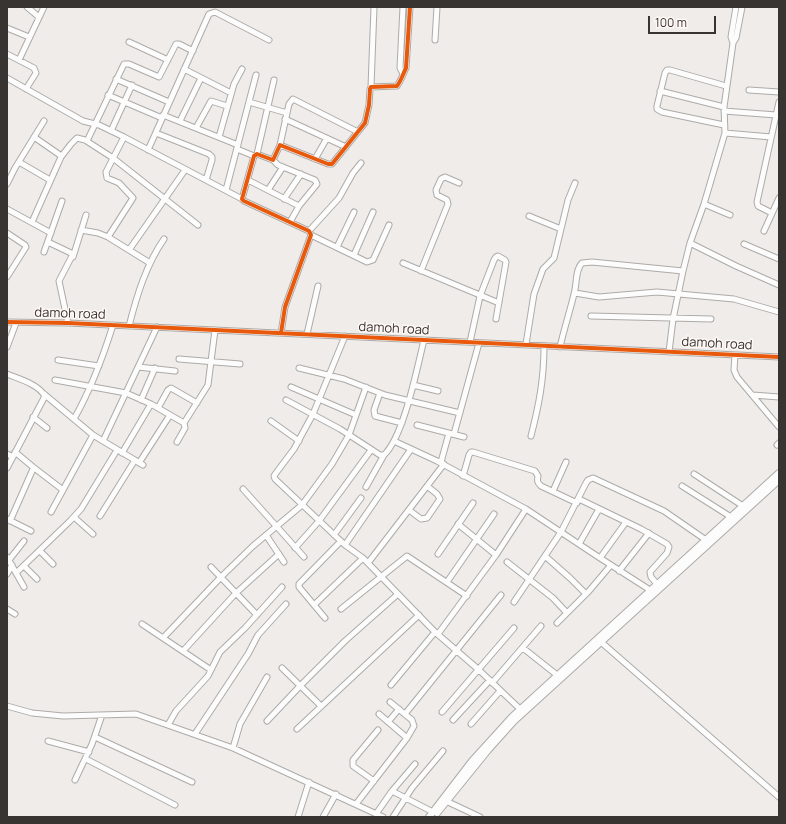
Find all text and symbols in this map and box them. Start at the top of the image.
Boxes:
scale bar [650,8,718,34]
text: 100 m [655,14,687,31]
street label: damoh road [34,305,106,323]
street label: damoh road [358,319,430,339]
street label: damoh road [681,334,753,354]

